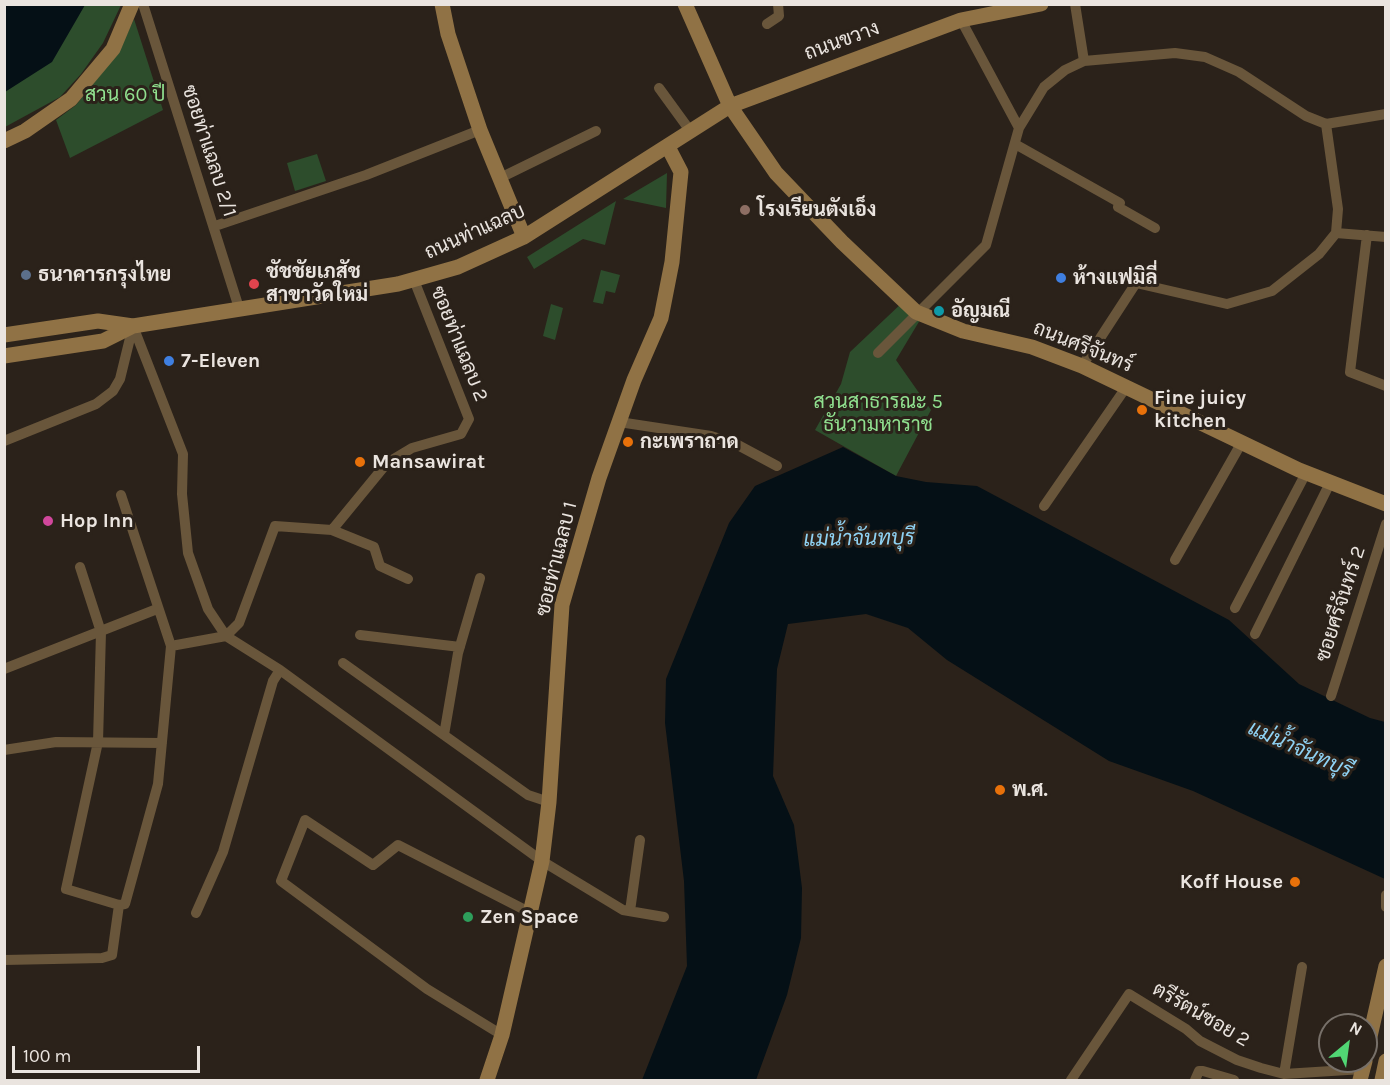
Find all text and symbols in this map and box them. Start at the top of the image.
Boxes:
street label: ถนนขวาง [801,16,883,66]
street label: ซอยท่าแฉลบ 2/1 [176,82,242,220]
park label: สวน 60 ปี [85,83,165,107]
place label: โรงเรียนตังเอ็ง [757,198,876,222]
street label: ถนนท่าแฉลบ [421,199,529,265]
marker: โรงเรียนตังเอ็ง [738,203,752,217]
place label: ชัชชัยเภสัช สาขาวัดใหม่ [266,260,368,307]
place label: ธนาคารกรุงไทย [38,263,171,287]
place label: ห้างแฟมิลี่ [1073,266,1157,290]
marker: ธนาคารกรุงไทย [19,268,33,282]
marker: ห้างแฟมิลี่ [1054,271,1068,285]
marker: ชัชชัยเภสัช สาขาวัดใหม่ [247,277,261,291]
street label: ซอยท่าแฉลบ 2 [425,283,493,405]
place label: อัญมณี [951,299,1010,323]
marker: อัญมณี [932,304,946,318]
street label: ถนนศรีจันทร์ [1030,316,1136,378]
place label: 7-Eleven [181,349,260,373]
marker: 7-Eleven [162,354,176,368]
place label: Fine juicy kitchen [1154,386,1246,433]
park label: สวนสาธารณะ 5 ธันวามหาราช [813,390,943,437]
marker: Fine juicy kitchen [1135,403,1149,417]
place label: กะเพราถาด [640,430,739,454]
marker: กะเพราถาด [621,435,635,449]
place label: Mansawirat [372,450,485,474]
marker: Mansawirat [353,455,367,469]
street label: ซอยท่าแฉลบ 1 [531,499,583,619]
place label: Hop Inn [60,509,134,533]
marker: Hop Inn [41,514,55,528]
water label: แม่น้ำจันทบุรี [803,525,915,553]
street label: ซอยศรีจันทร์ 2 [1311,543,1371,665]
water label: แม่น้ำจันทบุรี [1244,716,1356,784]
place label: พ.ศ. [1012,778,1048,802]
marker: พ.ศ. [993,783,1007,797]
place label: Koff House [1180,870,1283,894]
marker: Koff House [1288,875,1302,889]
place label: Zen Space [480,905,579,929]
marker: Zen Space [461,910,475,924]
street label: ตรีรัตน์ซอย 2 [1148,978,1254,1052]
north arrow [1318,1013,1378,1073]
text: N [1346,1017,1366,1040]
scale bar [15,1034,202,1072]
text: 100 m [23,1045,71,1067]

